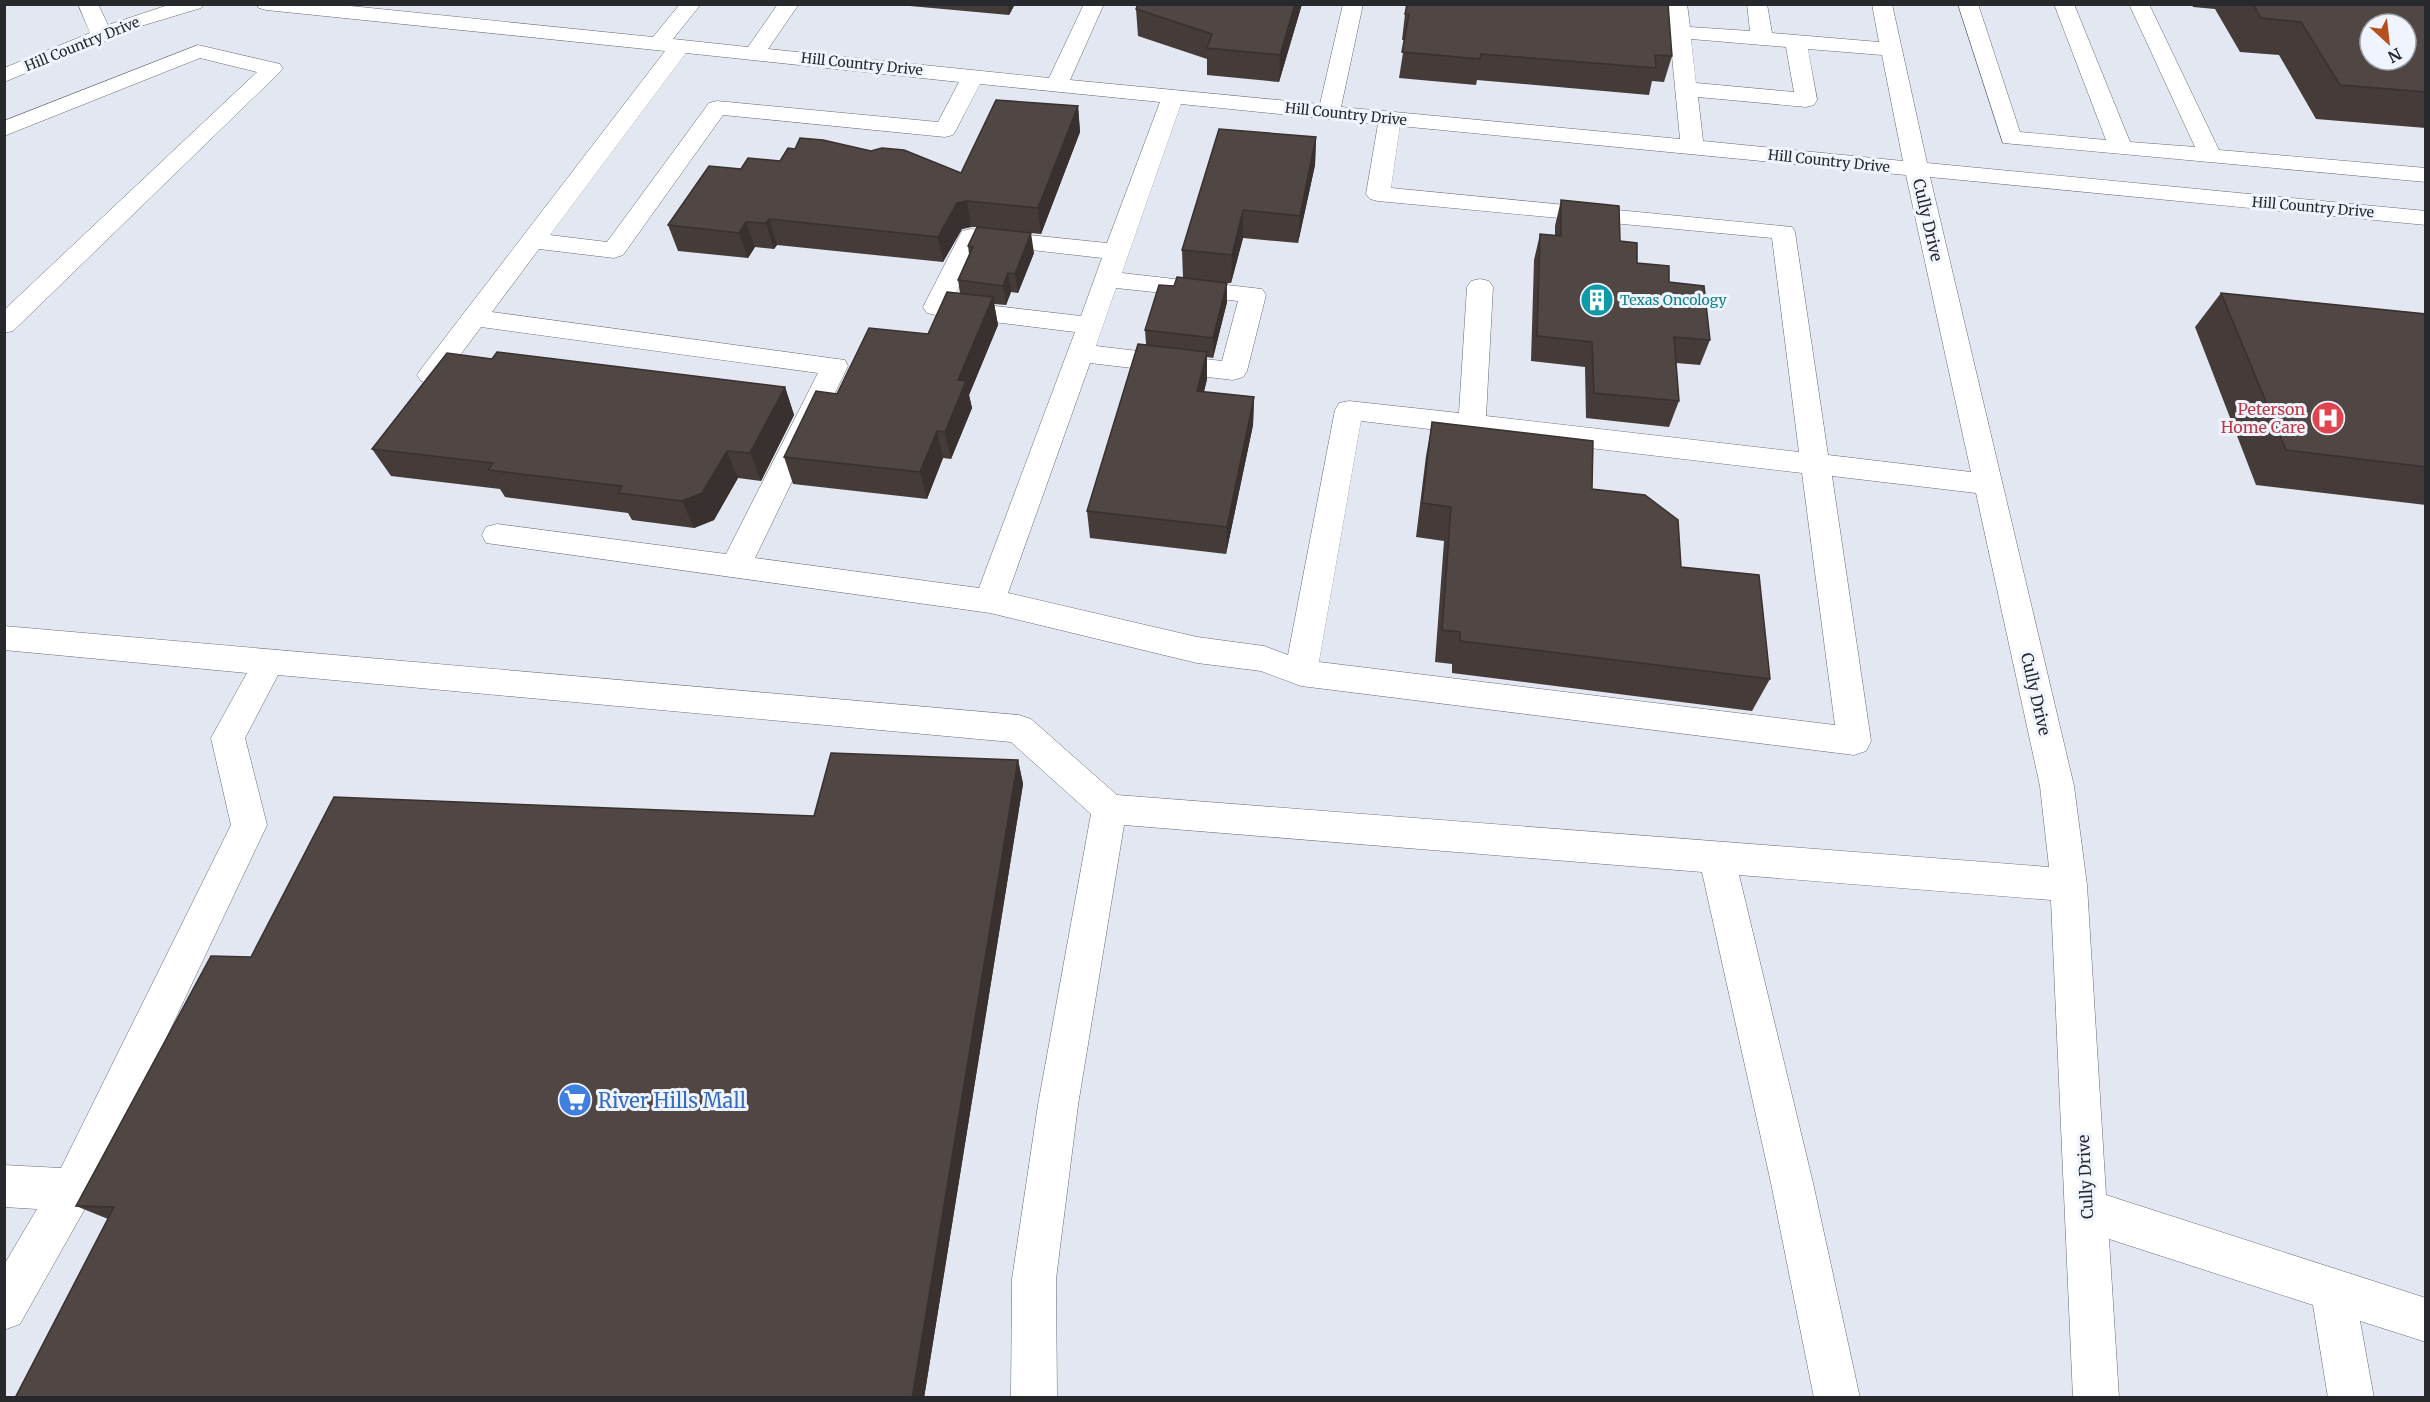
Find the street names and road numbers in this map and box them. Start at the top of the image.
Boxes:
street label: Hill Country Drive [22,13,142,75]
street label: Hill Country Drive [800,49,924,79]
street label: Hill Country Drive [1284,99,1408,129]
street label: Hill Country Drive [1767,146,1891,176]
street label: Cully Drive [1909,177,1947,263]
street label: Hill Country Drive [2251,193,2375,221]
street label: Cully Drive [2017,651,2055,737]
street label: Cully Drive [2073,1134,2097,1220]

